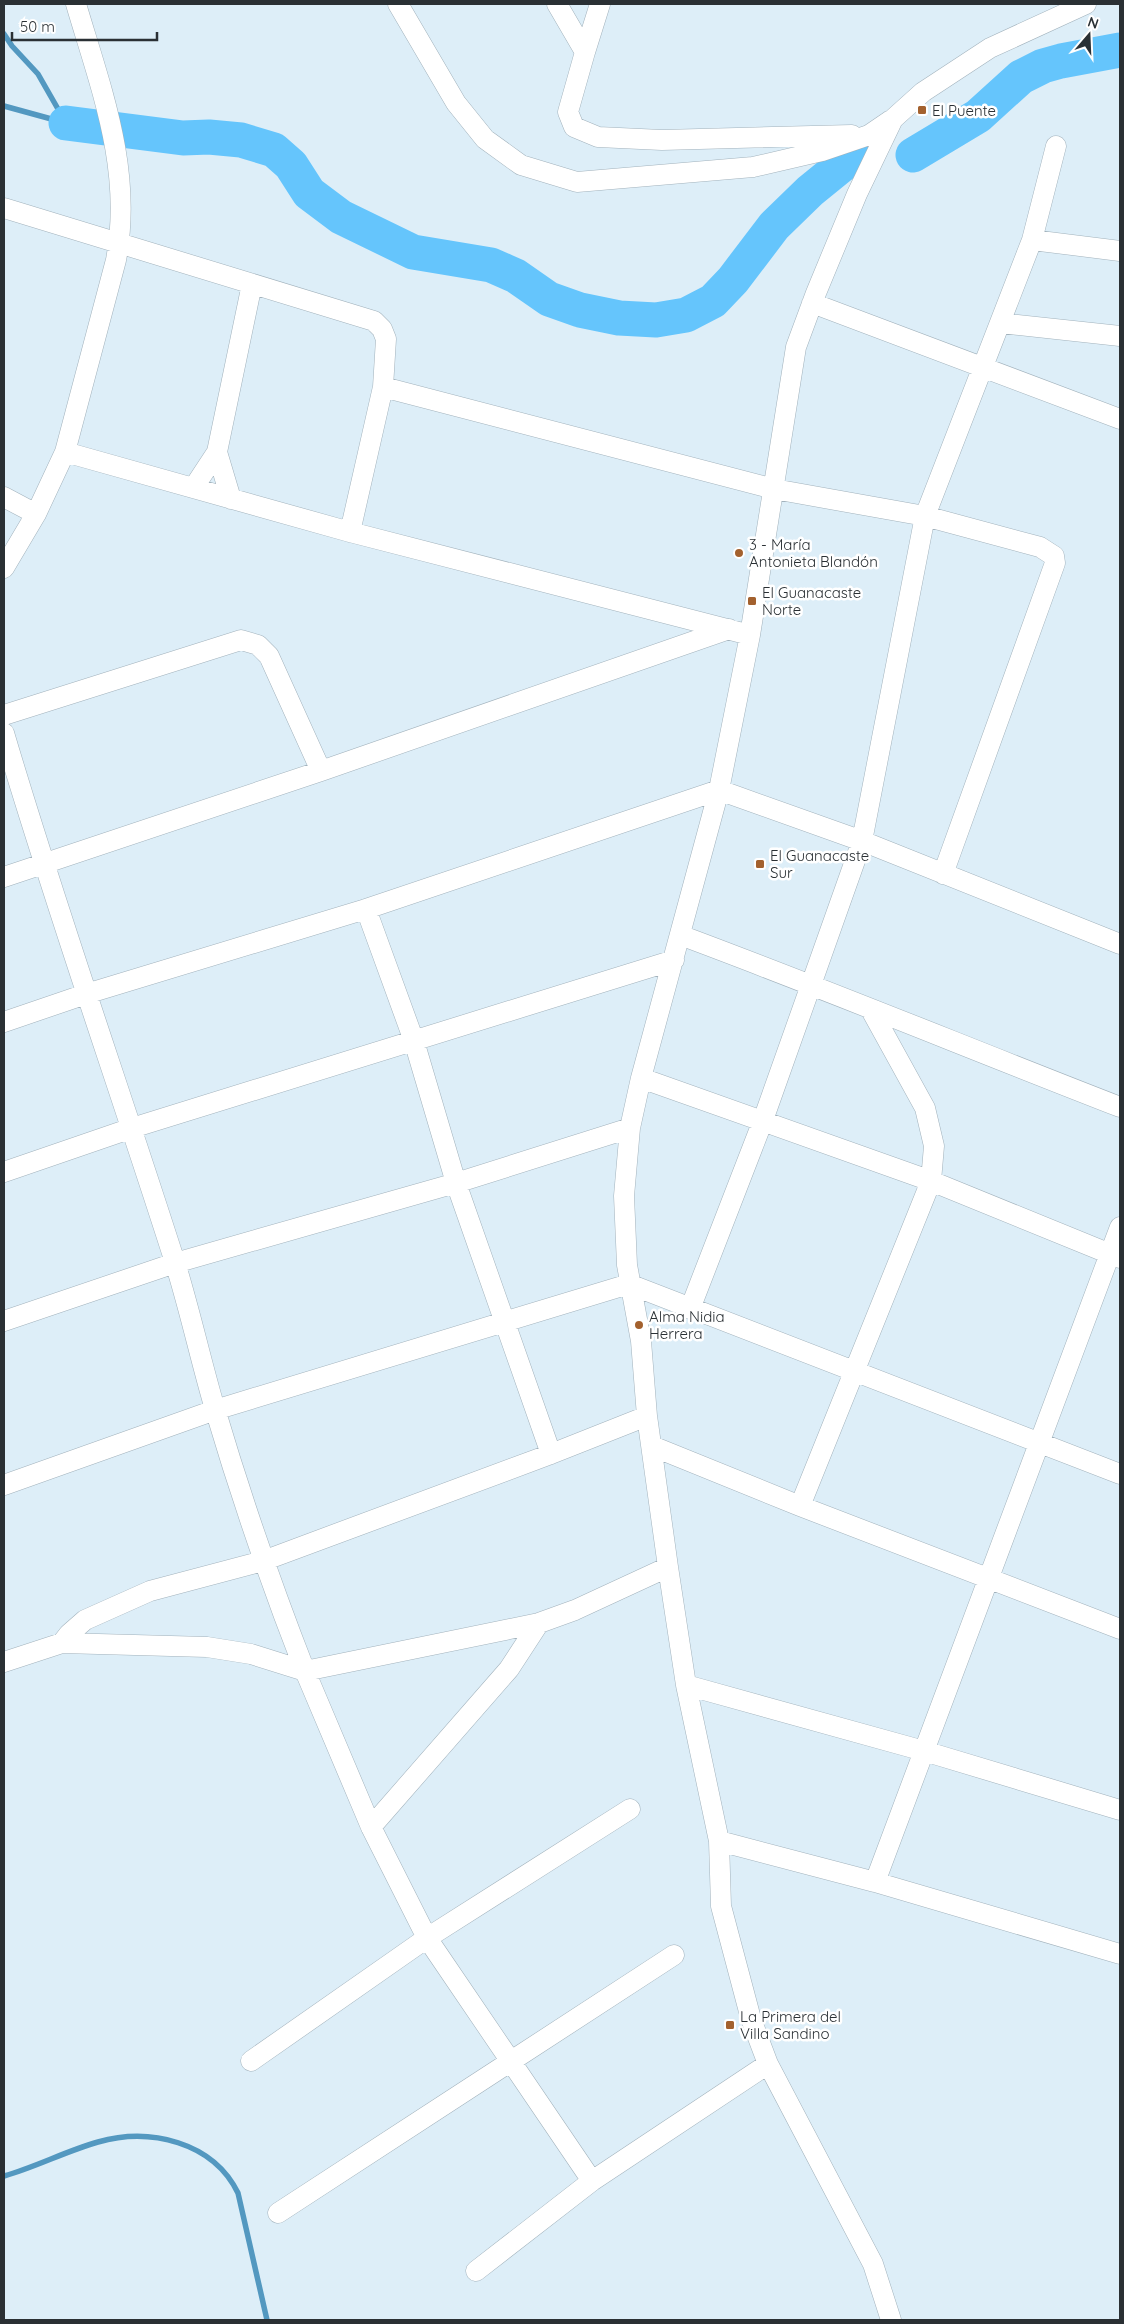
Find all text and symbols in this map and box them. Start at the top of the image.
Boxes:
scale bar [12,10,158,42]
north arrow [1064,10,1114,60]
text: N [1085,13,1101,33]
text: 50 m [20,17,55,36]
place label: El Puente [932,101,996,120]
marker: El Puente [916,104,928,116]
place label: 3 - María Antonieta Blandón [749,535,878,571]
marker: 3 - María Antonieta Blandón [733,547,745,559]
place label: El Guanacaste Norte [762,583,861,619]
marker: El Guanacaste Norte [746,595,758,607]
place label: El Guanacaste Sur [770,846,869,882]
marker: El Guanacaste Sur [754,858,766,870]
place label: Alma Nidia Herrera [649,1307,725,1343]
marker: Alma Nidia Herrera [633,1319,645,1331]
place label: La Primera del Villa Sandino [740,2007,841,2043]
marker: La Primera del Villa Sandino [724,2019,736,2031]

